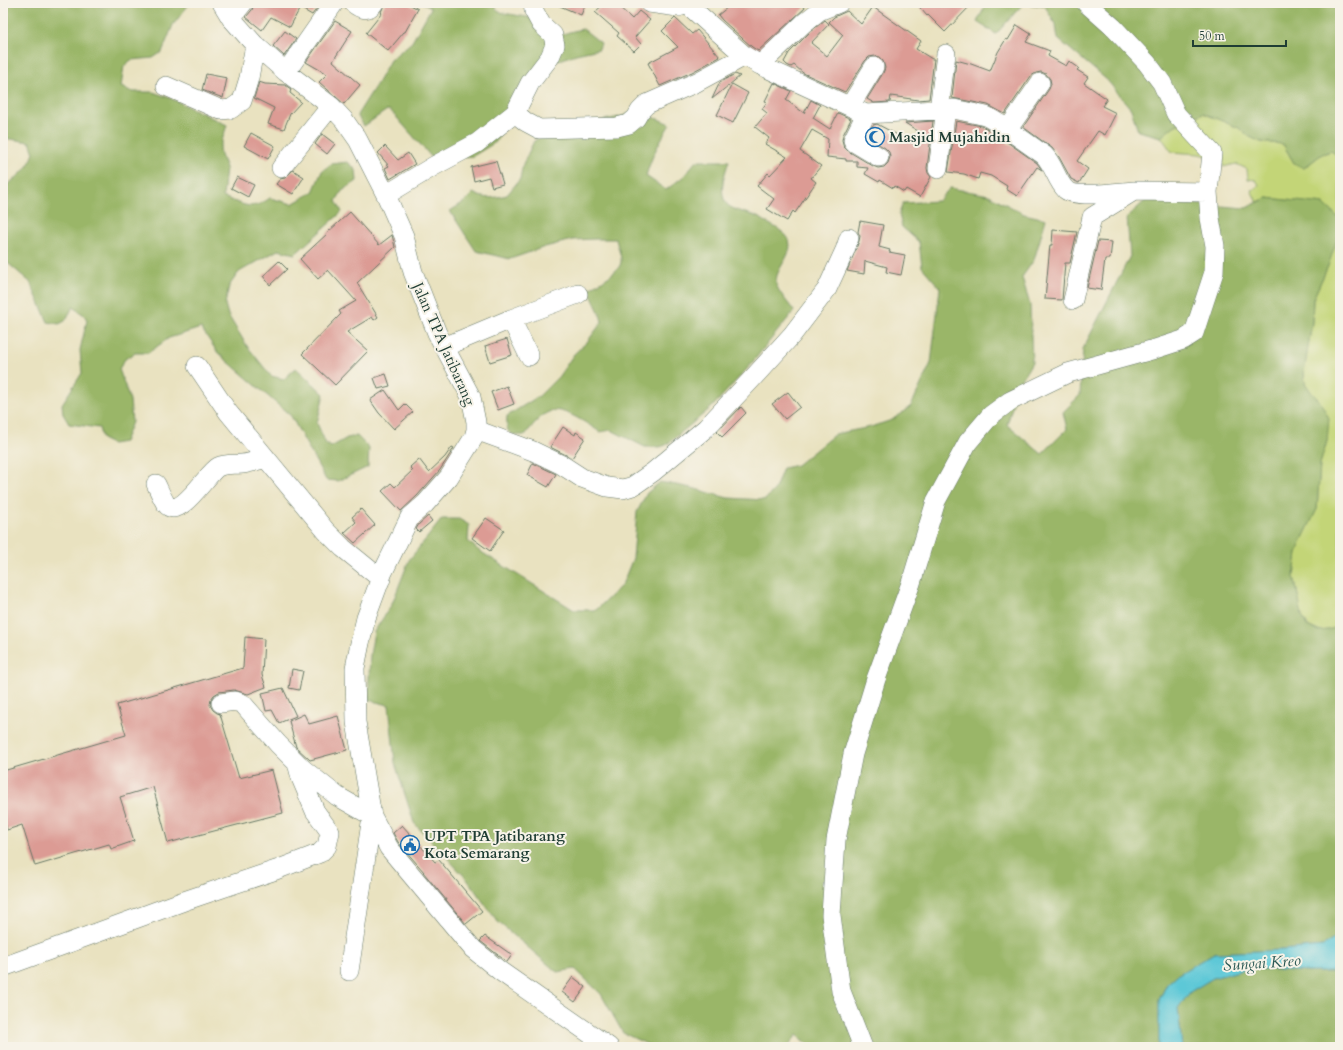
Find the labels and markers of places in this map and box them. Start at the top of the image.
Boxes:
mosque icon: Masjid Mujahidin [864,126,886,148]
place label: Masjid Mujahidin [889,127,1011,147]
place label: UPT TPA Jatibarang Kota Semarang [424,826,565,863]
public building icon: UPT TPA Jatibarang Kota Semarang [399,834,421,856]

